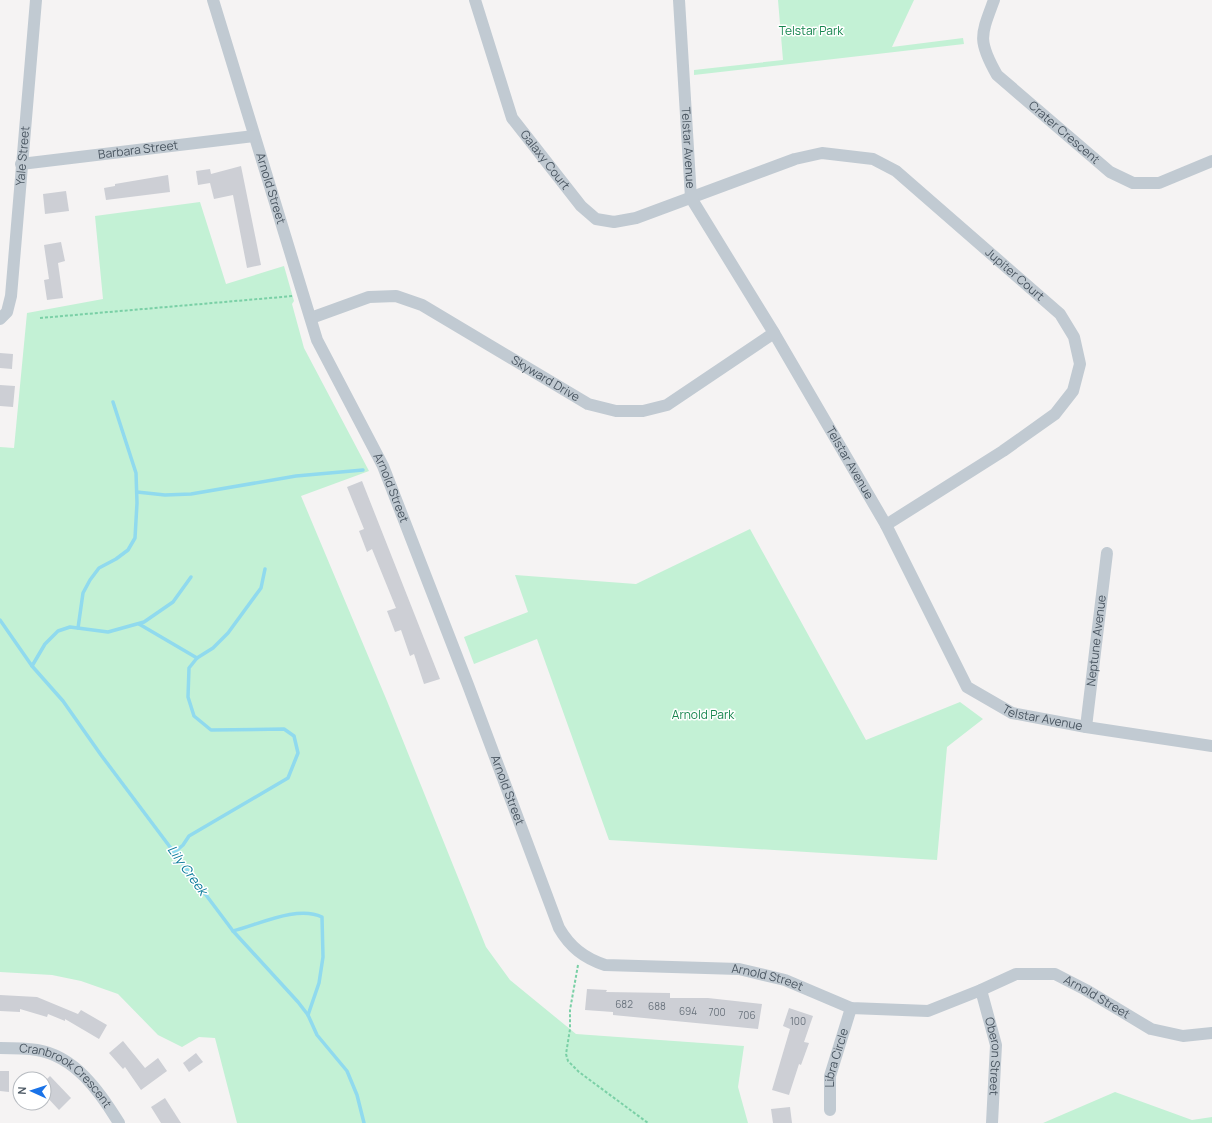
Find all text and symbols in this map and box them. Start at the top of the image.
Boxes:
park label: Telstar Park [779,22,844,39]
street label: Crater Crescent [1025,97,1104,168]
street label: Telstar Avenue [677,106,699,189]
street label: Yale Street [11,125,33,186]
street label: Galaxy Court [516,126,574,193]
street label: Barbara Street [97,136,179,163]
street label: Arnold Street [252,150,290,226]
street label: Jupiter Court [982,244,1048,305]
street label: Skyward Drive [508,351,583,405]
street label: Telstar Avenue [822,423,878,502]
street label: Arnold Street [370,450,413,525]
street label: Neptune Avenue [1082,594,1110,687]
street label: Telstar Avenue [999,700,1084,734]
park label: Arnold Park [672,706,735,723]
street label: Arnold Street [487,752,529,828]
water label: Lily Creek [164,841,214,901]
street label: Arnold Street [731,960,806,995]
street label: Arnold Street [1061,971,1133,1023]
house number: 682 [615,997,633,1011]
house number: 688 [648,999,666,1013]
house number: 694 [679,1004,697,1018]
house number: 700 [708,1005,726,1019]
house number: 706 [738,1008,756,1022]
house number: 100 [790,1014,806,1028]
street label: Oberon Street [981,1015,1005,1096]
street label: Libra Circle [821,1026,852,1088]
street label: Cranbrook Crescent [19,1039,116,1111]
north arrow [12,1071,52,1111]
text: N [14,1086,29,1095]

